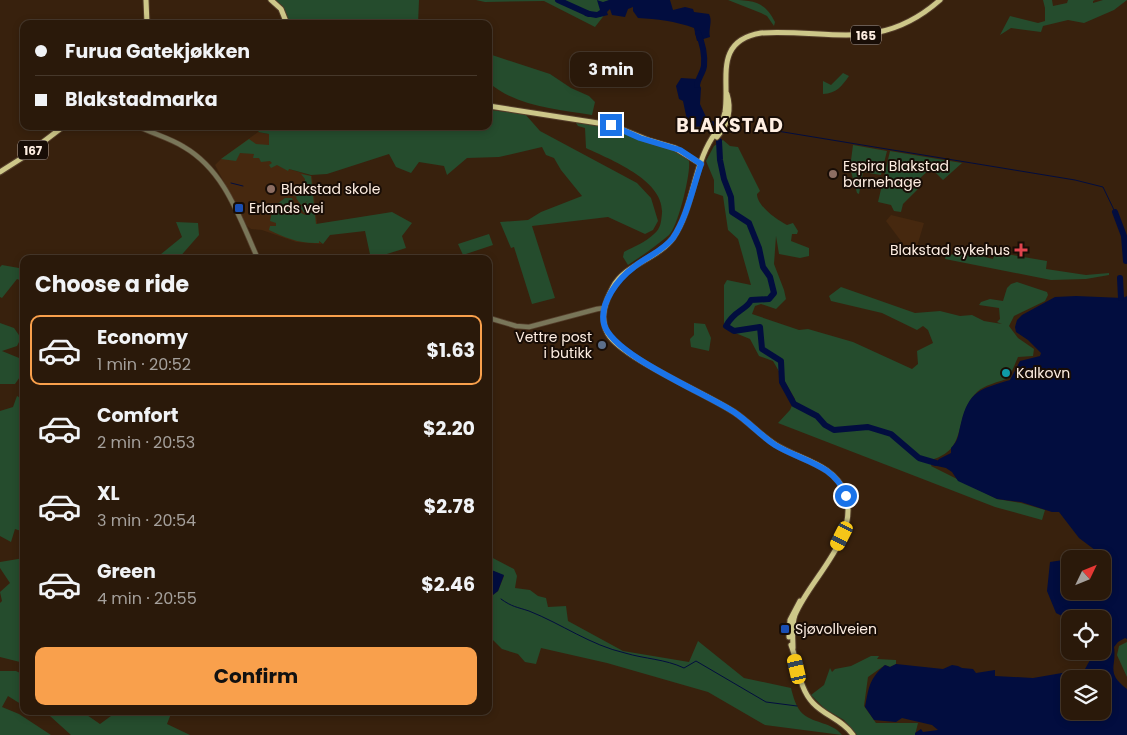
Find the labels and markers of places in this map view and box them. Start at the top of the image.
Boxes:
place label: Espira Blakstad barnehage [843,156,949,192]
marker: Espira Blakstad barnehage [827,168,839,180]
place label: Blakstad skole [281,179,381,199]
marker: Blakstad skole [265,183,277,195]
place label: Erlands vei [249,198,324,218]
marker: Erlands vei [233,202,245,214]
place label: Blakstad sykehus [890,240,1010,260]
marker: Blakstad sykehus [1014,243,1028,257]
place label: Vettre post i butikk [515,327,593,363]
marker: Vettre post i butikk [596,339,608,351]
place label: Kalkovn [1016,363,1070,383]
marker: Kalkovn [1000,367,1012,379]
place label: Sjøvollveien [795,619,877,639]
marker: Sjøvollveien [779,623,791,635]

